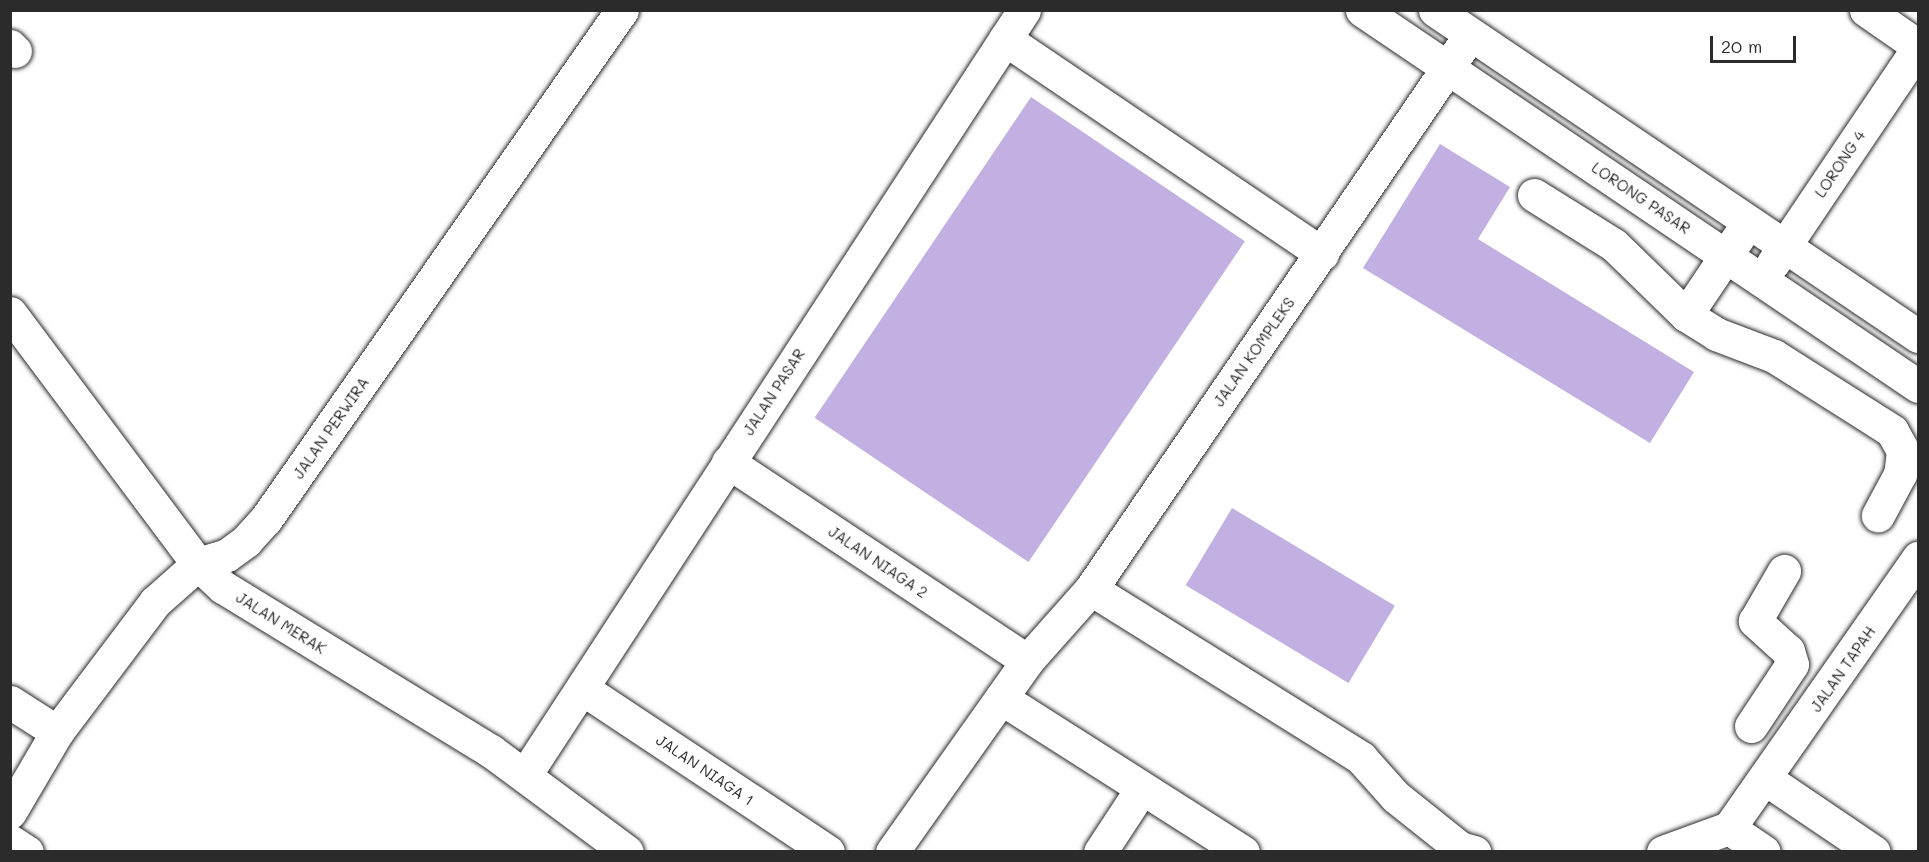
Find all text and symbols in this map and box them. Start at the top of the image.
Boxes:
scale bar [1713,24,1798,62]
text: 20 m [1721,34,1762,58]
street label: LORONG 4 [1811,127,1869,201]
street label: LORONG PASAR [1588,158,1694,238]
street label: JALAN KOMPLEKS [1210,294,1298,410]
street label: JALAN PASAR [739,345,809,439]
street label: JALAN PERWIRA [289,374,373,482]
street label: JALAN NIAGA 2 [825,522,931,602]
street label: JALAN MERAK [233,588,329,658]
street label: JALAN TAPAH [1807,623,1879,715]
street label: JALAN NIAGA 1 [653,731,757,809]

